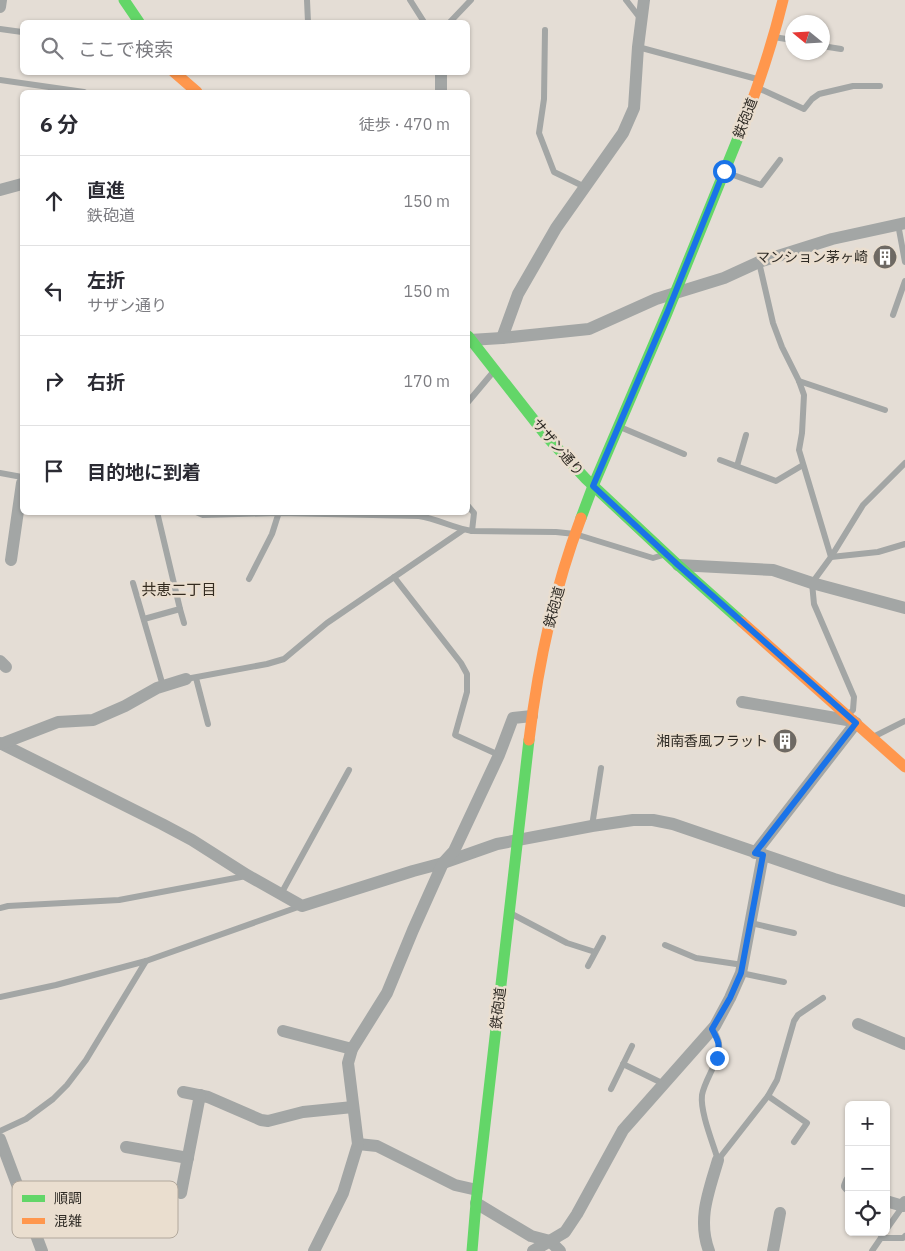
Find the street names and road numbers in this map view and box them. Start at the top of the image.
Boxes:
street label: 鉄砲道 [729,95,761,141]
street label: サザン通り [528,415,588,479]
street label: 鉄砲道 [540,584,568,630]
street label: 鉄砲道 [487,986,509,1030]

